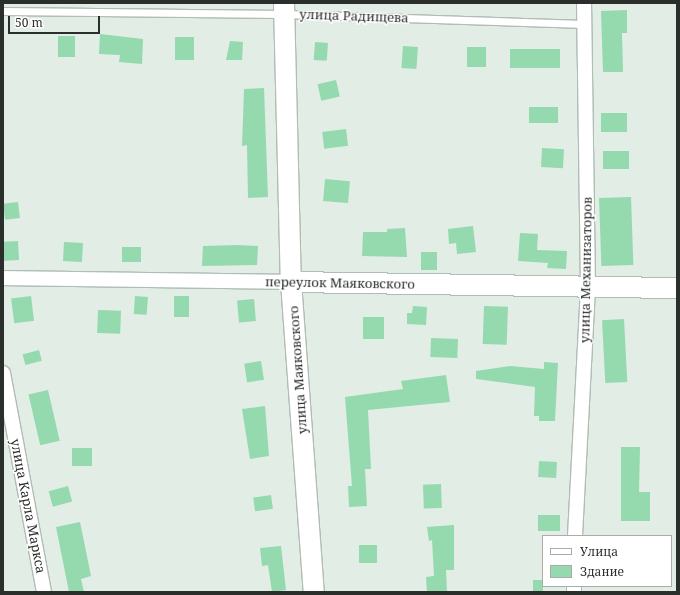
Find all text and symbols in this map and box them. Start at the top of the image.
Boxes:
street label: улица Радищева [299,6,409,26]
scale bar [10,8,102,34]
text: 50 m [15,14,43,31]
street label: улица Механизаторов [577,197,595,343]
street label: переулок Маяковского [265,274,415,292]
street label: улица Маяковского [286,305,310,435]
street label: улица Карла Маркса [7,437,49,575]
legend [542,535,672,587]
text: Улица [580,543,618,560]
text: Здание [580,563,624,580]

